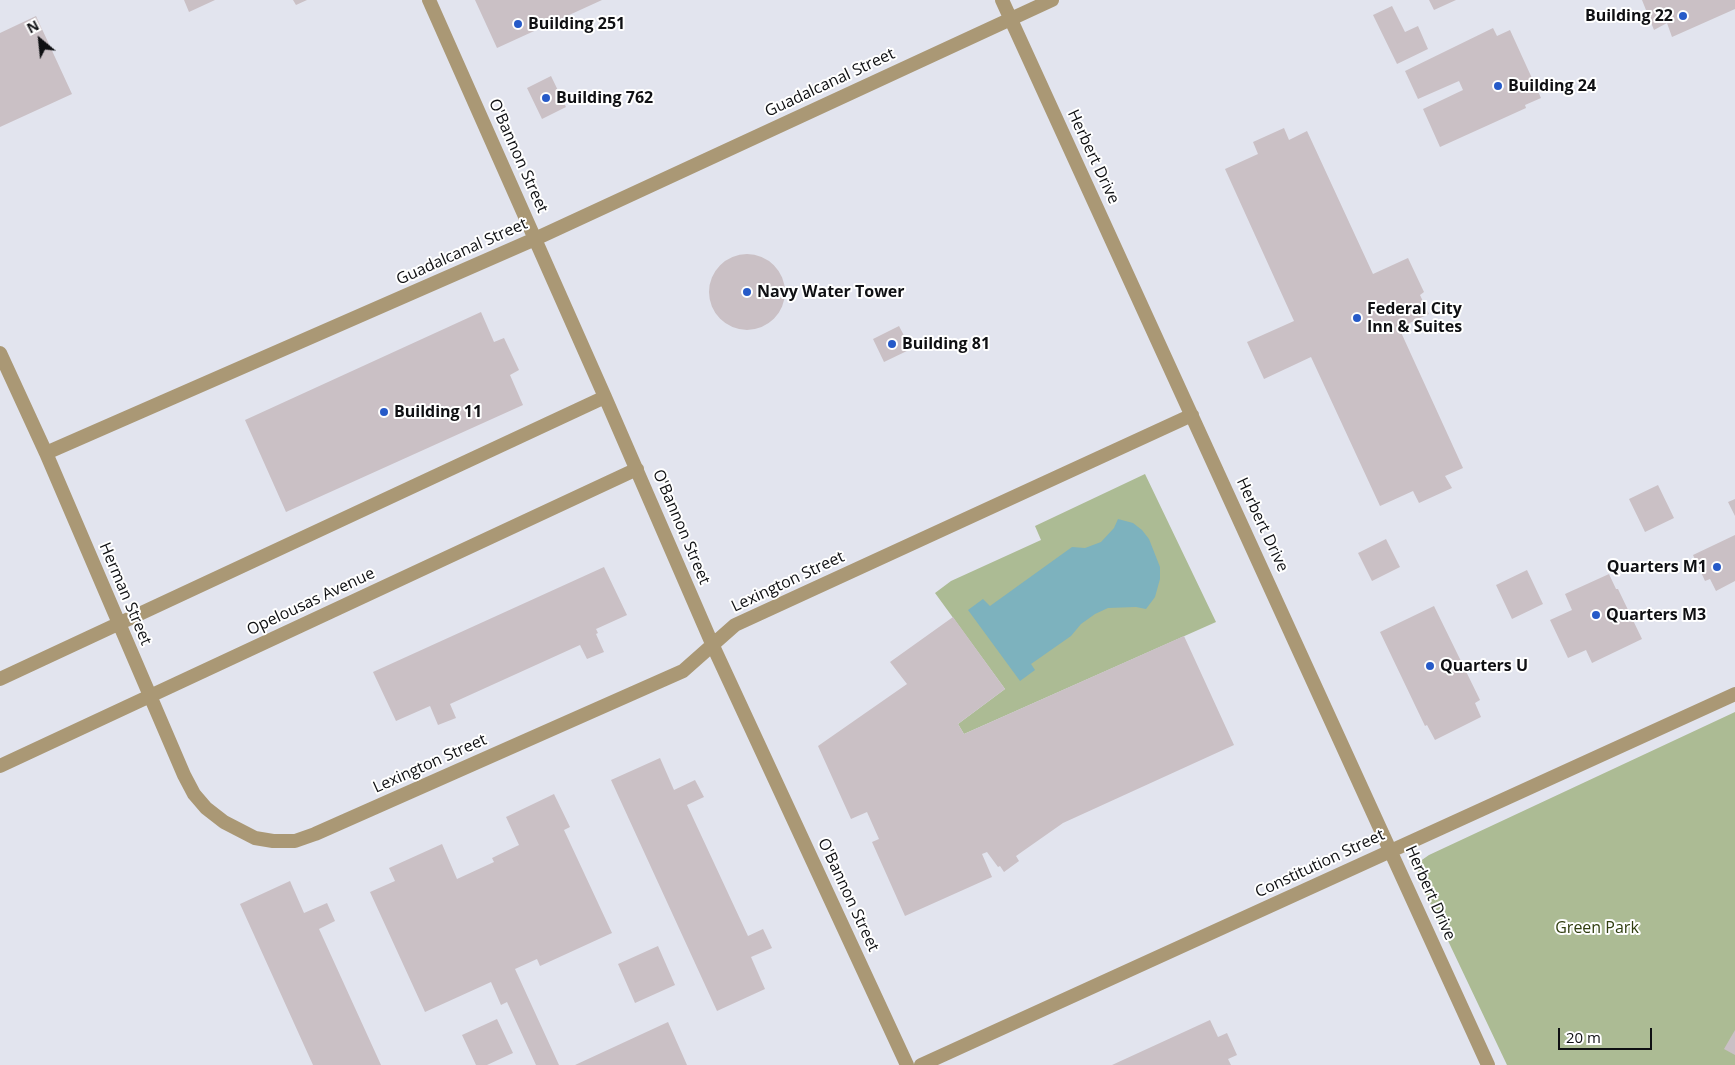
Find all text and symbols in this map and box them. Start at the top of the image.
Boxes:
place label: Building 22 [1585,6,1673,26]
marker: Building 22 [1677,10,1689,22]
place label: Building 251 [528,14,625,34]
north arrow [15,15,65,65]
text: N [23,15,42,37]
marker: Building 251 [512,18,524,30]
street label: Guadalcanal Street [762,44,898,122]
place label: Building 24 [1508,76,1596,96]
marker: Building 24 [1492,80,1504,92]
place label: Building 762 [556,88,653,108]
marker: Building 762 [540,92,552,104]
street label: O'Bannon Street [484,96,552,216]
street label: Herbert Drive [1063,107,1123,207]
street label: Guadalcanal Street [394,215,530,289]
place label: Navy Water Tower [757,282,905,302]
marker: Navy Water Tower [741,286,753,298]
place label: Federal City Inn & Suites [1367,299,1462,337]
marker: Federal City Inn & Suites [1351,312,1363,324]
place label: Building 81 [902,334,990,354]
marker: Building 81 [886,338,898,350]
place label: Building 11 [394,402,482,422]
marker: Building 11 [378,406,390,418]
street label: O'Bannon Street [648,467,714,587]
street label: Herbert Drive [1232,475,1292,575]
street label: Herman Street [95,540,155,648]
street label: Lexington Street [729,547,847,617]
place label: Quarters M1 [1607,557,1707,577]
marker: Quarters M1 [1711,561,1723,573]
street label: Opelousas Avenue [244,564,378,640]
place label: Quarters M3 [1606,605,1706,625]
marker: Quarters M3 [1590,609,1602,621]
place label: Quarters U [1440,656,1528,676]
marker: Quarters U [1424,660,1436,672]
street label: Lexington Street [370,730,490,798]
street label: Constitution Street [1252,826,1388,902]
street label: O'Bannon Street [813,835,883,955]
street label: Herbert Drive [1401,843,1459,943]
park label: Green Park [1555,918,1639,938]
scale bar [1560,1018,1654,1050]
text: 20 m [1566,1027,1601,1047]

